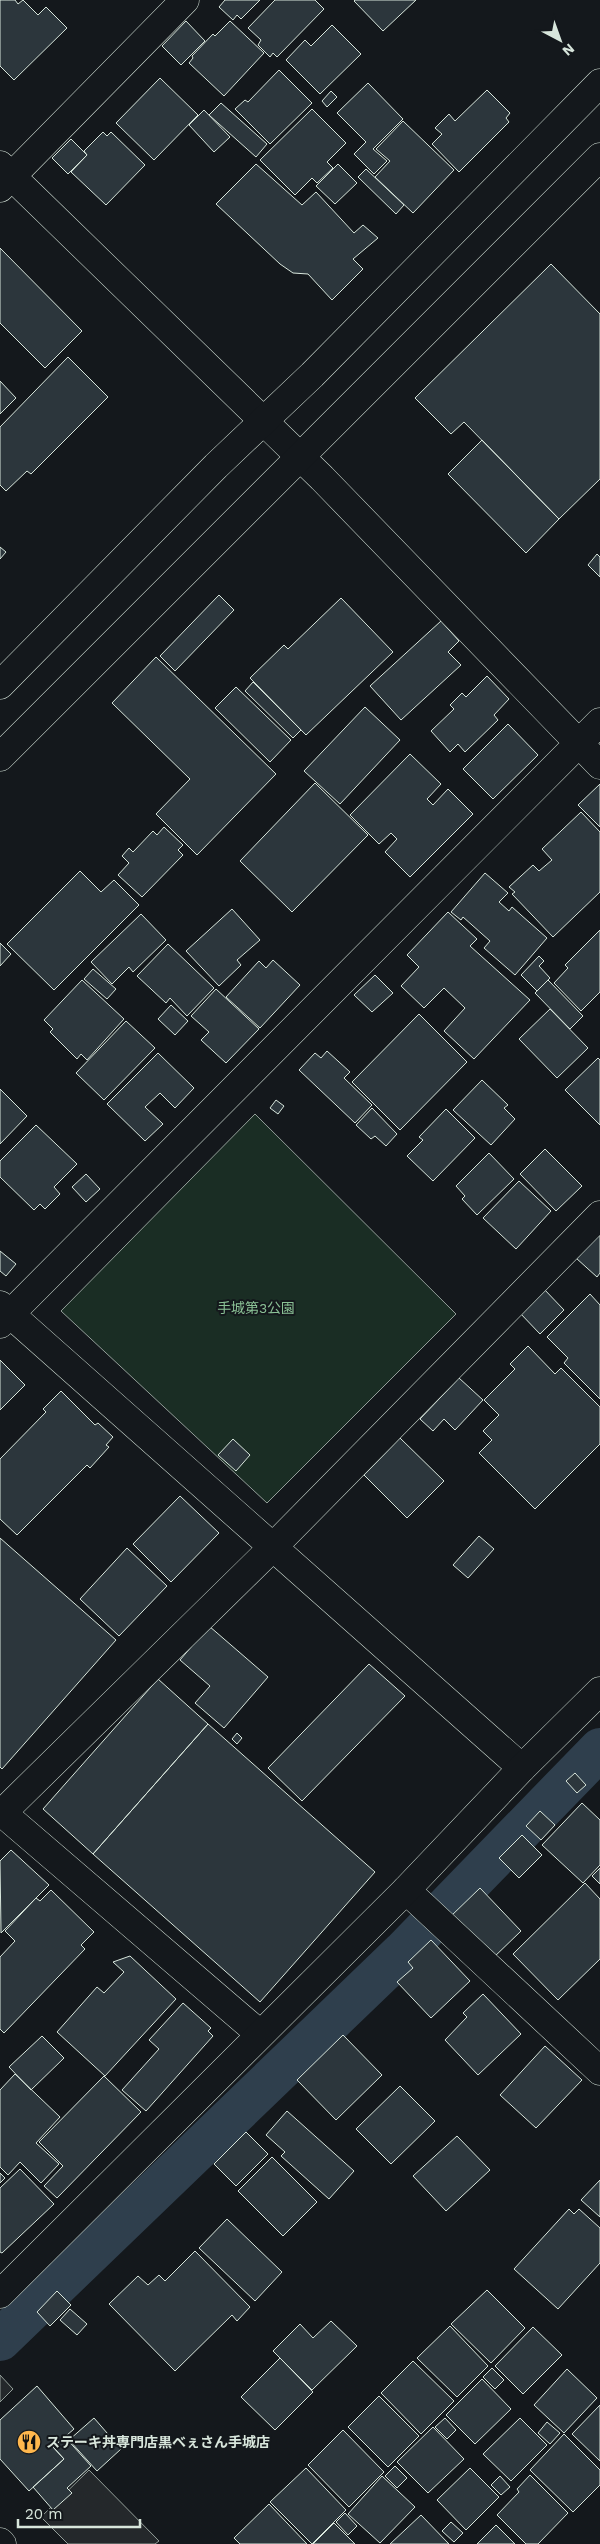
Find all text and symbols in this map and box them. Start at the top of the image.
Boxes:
north arrow [535,15,585,65]
text: N [559,40,578,59]
park label: 手城第3公園 [217,1300,295,1316]
restaurant icon: ステーキ丼専門店黒べぇさん手城店 [16,2429,42,2455]
place label: ステーキ丼専門店黒べぇさん手城店 [46,2434,270,2450]
scale bar [18,2496,140,2528]
text: 20 m [25,2505,63,2523]

